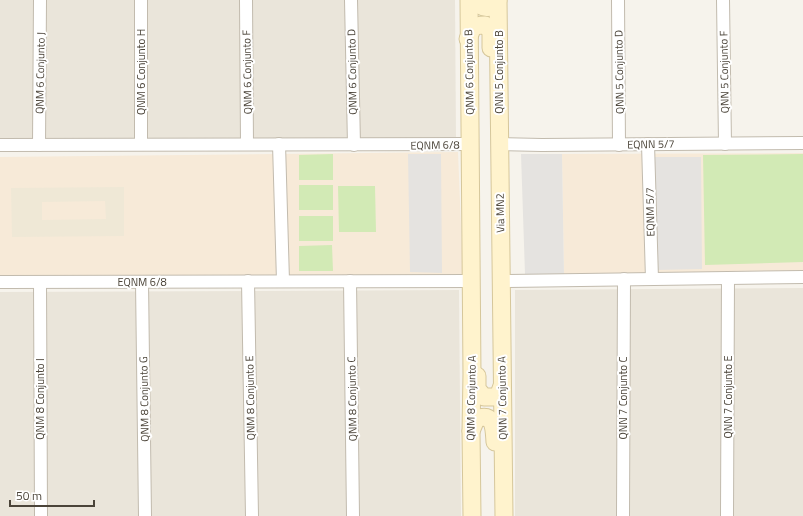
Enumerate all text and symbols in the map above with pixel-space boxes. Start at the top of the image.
street label: QNM 6 Conjunto H [133,29,149,115]
street label: QNM 6 Conjunto F [238,29,256,114]
street label: QNM 6 Conjunto D [343,29,361,115]
street label: QNM 6 Conjunto B [460,29,478,115]
street label: QNN 5 Conjunto B [491,30,507,114]
street label: QNN 5 Conjunto D [610,30,628,114]
street label: QNN 5 Conjunto F [715,30,733,114]
street label: QNM 6 Conjunto J [31,32,49,114]
street label: EQNN 5/7 [627,136,675,152]
street label: EQNM 6/8 [410,137,460,153]
street label: EQNM 5/7 [642,187,658,237]
street label: Via MN2 [492,193,508,233]
street label: EQNM 6/8 [117,274,167,290]
street label: QNM 8 Conjunto E [241,355,259,441]
street label: QNM 8 Conjunto A [462,355,480,441]
street label: QNN 7 Conjunto E [720,355,736,439]
street label: QNM 8 Conjunto G [135,356,153,442]
street label: QNM 8 Conjunto C [343,356,361,442]
street label: QNN 7 Conjunto A [493,356,511,440]
street label: QNN 7 Conjunto C [615,357,631,439]
street label: QNM 8 Conjunto I [32,358,48,440]
scale bar [10,482,94,508]
text: 50 m [16,486,42,505]

